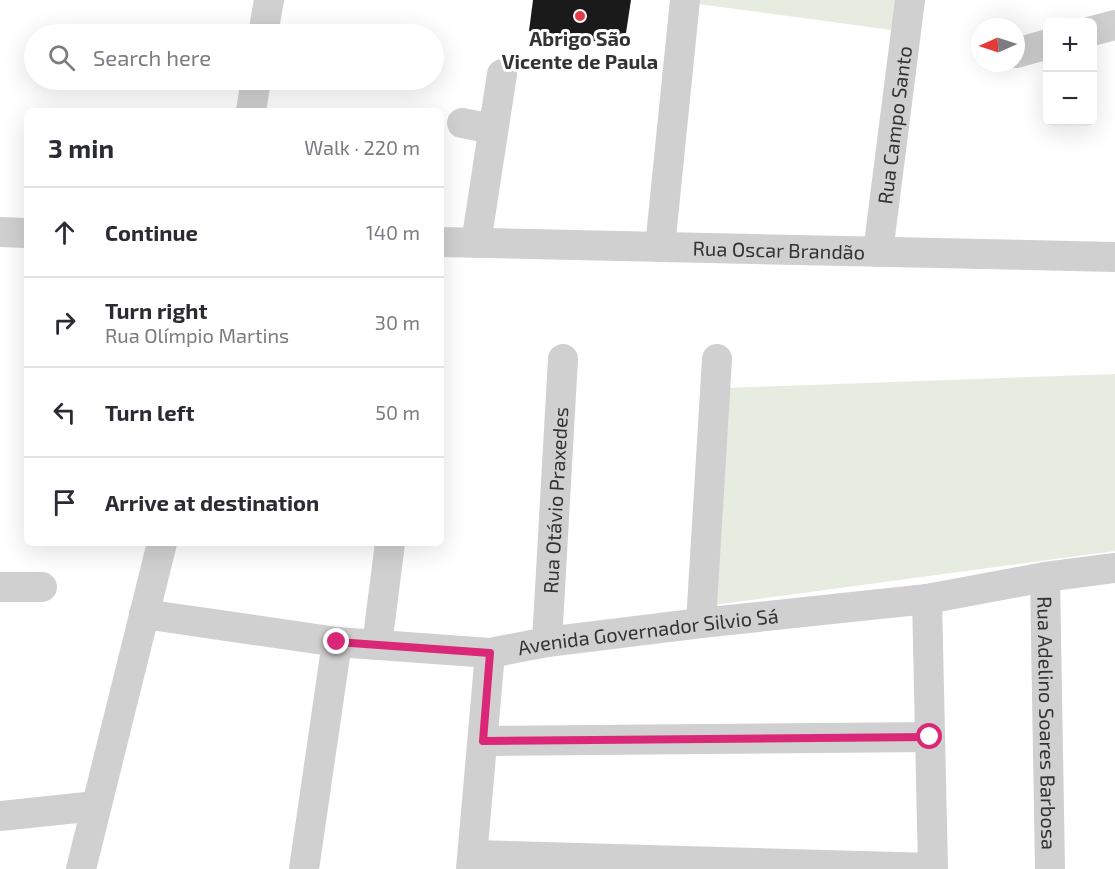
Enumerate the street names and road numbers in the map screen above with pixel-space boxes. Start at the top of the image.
street label: Rua Campo Santo [872,44,916,206]
street label: Rua Oscar Brandão [692,236,865,263]
street label: Rua Otávio Praxedes [538,406,572,594]
street label: Rua Adelino Soares Barbosa [1033,596,1062,850]
street label: Avenida Governador Silvio Sá [515,603,780,659]

